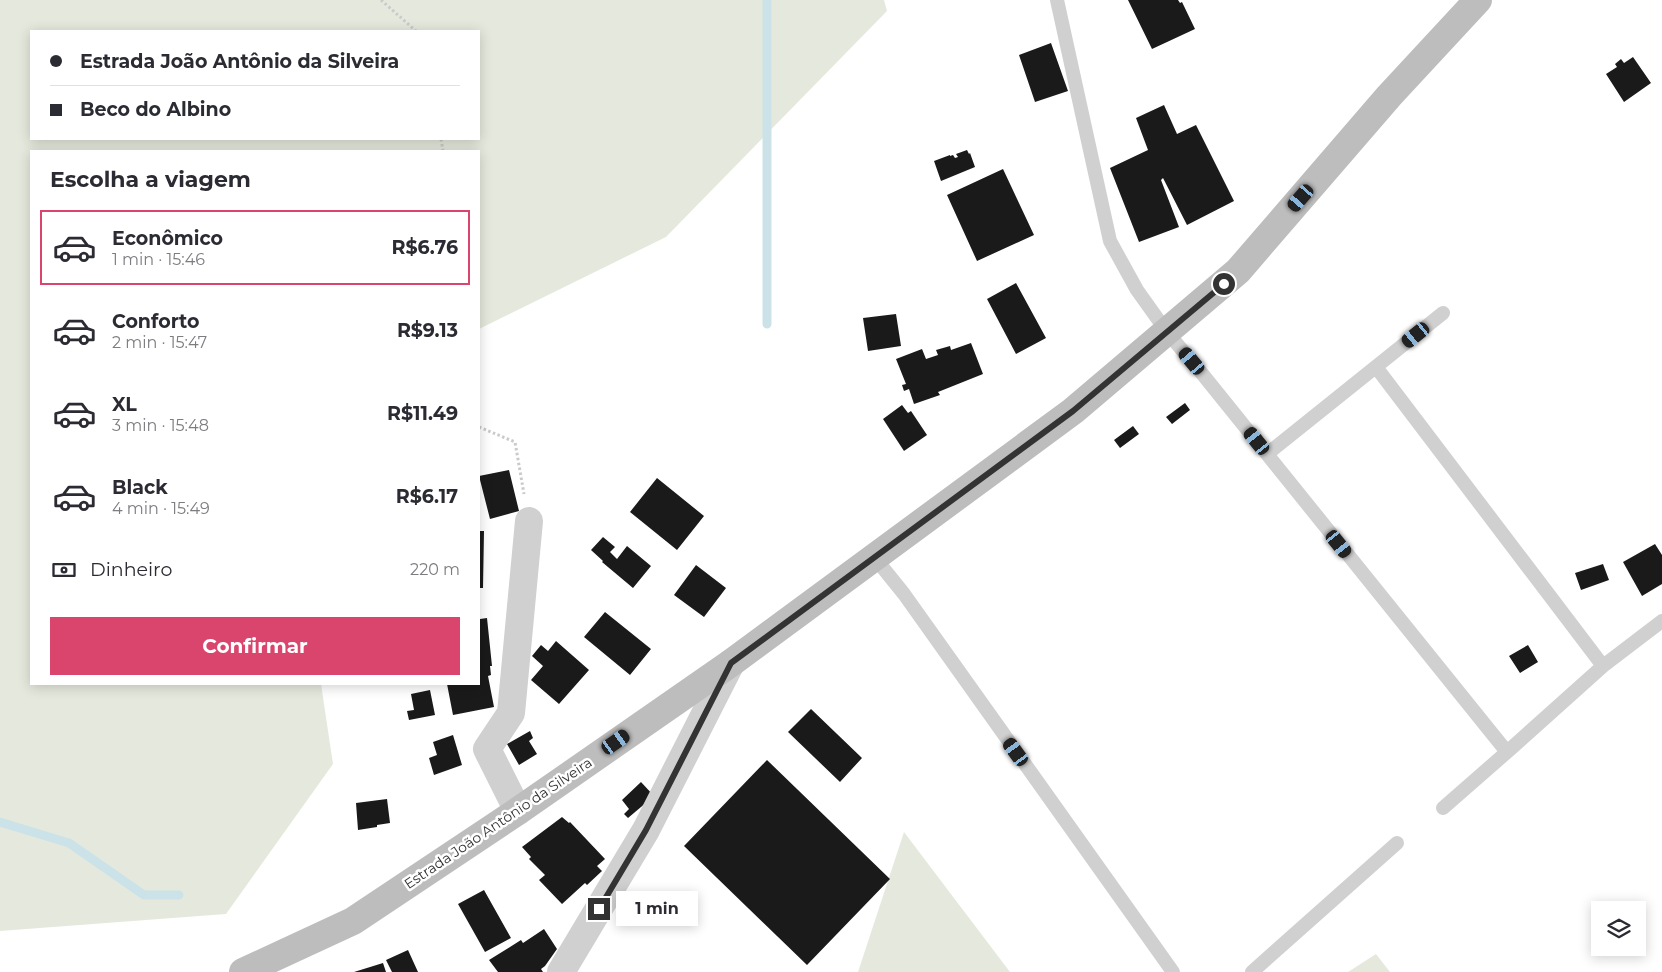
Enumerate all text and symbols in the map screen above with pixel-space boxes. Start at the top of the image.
text: Estrada João Antônio da Silveira [80,50,399,73]
text: Beco do Albino [80,98,231,121]
text: Escolha a viagem [50,166,251,193]
car [1285,182,1316,214]
icon: car [52,225,97,270]
text: Econômico [112,227,223,250]
text: R$6.76 [391,236,458,259]
text: 1 min · 15:46 [112,250,205,269]
route start [1213,273,1235,295]
icon: car [52,308,97,353]
text: Conforto [112,310,200,333]
text: R$9.13 [397,319,458,342]
car [1399,320,1432,350]
text: 2 min · 15:47 [112,333,207,352]
car [1176,345,1207,377]
icon: car [52,391,97,436]
text: XL [112,393,137,416]
text: R$11.49 [387,402,458,425]
text: 3 min · 15:48 [112,416,209,435]
car [1241,425,1272,457]
icon: car [52,474,97,519]
text: Black [112,476,168,499]
text: R$6.17 [396,485,458,508]
text: 4 min · 15:49 [112,499,210,518]
car [1323,528,1354,560]
icon: cash [50,556,78,584]
text: Dinheiro [90,558,172,581]
text: 220 m [410,560,460,579]
button: Confirmar [50,617,460,675]
car [599,727,632,757]
car [1001,735,1030,769]
street label: Estrada João Antônio da Silveira [401,753,595,893]
callout: 1 min [616,892,699,926]
route end [588,898,610,920]
text: 1 min [635,899,679,918]
map controls [1591,901,1646,956]
button: layers [1591,901,1646,956]

